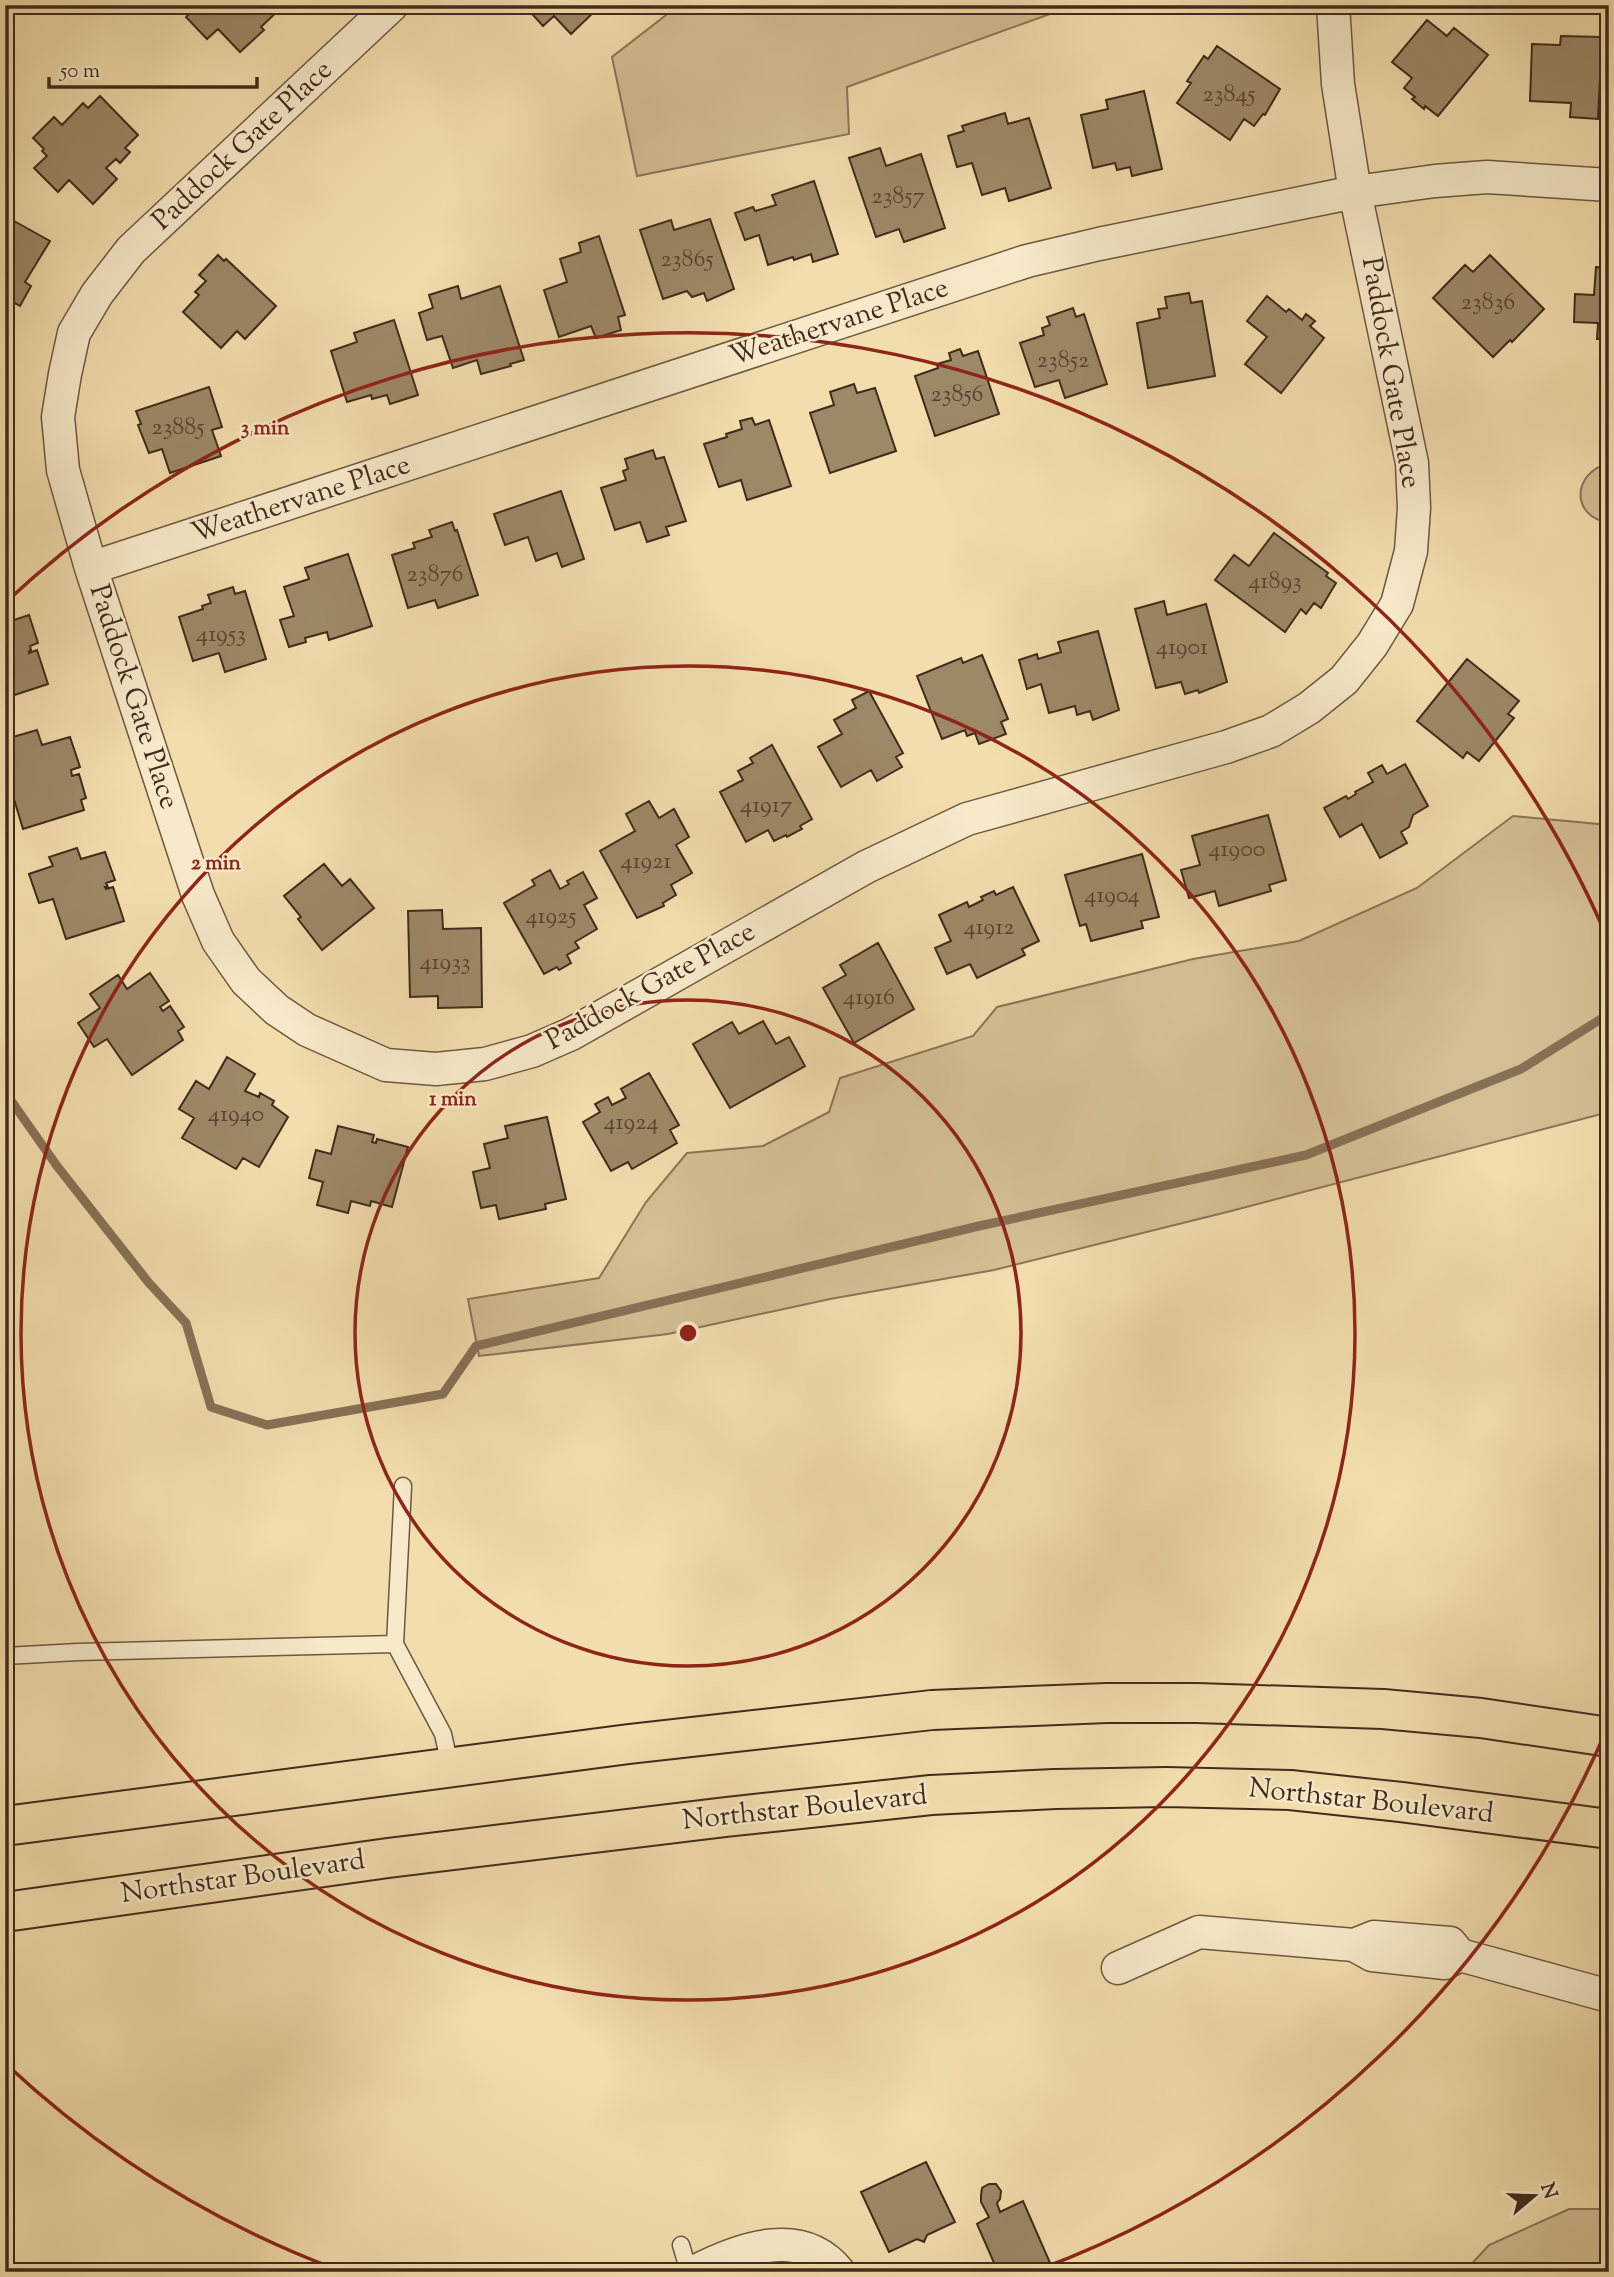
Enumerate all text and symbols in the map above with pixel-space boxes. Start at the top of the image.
scale bar [49,46,257,90]
street label: Paddock Gate Place [144,52,342,240]
text: 50 m [59,57,100,87]
house number: 23845 [1203,78,1256,112]
house number: 23857 [871,180,925,214]
house number: 23865 [660,243,714,277]
street label: Paddock Gate Place [1350,254,1430,492]
street label: Weathervane Place [724,269,954,377]
house number: 23836 [1461,286,1515,320]
house number: 23852 [1037,344,1089,378]
house number: 23856 [930,378,984,412]
house number: 23885 [151,411,205,445]
text: 3 min [241,414,290,444]
street label: Weathervane Place [186,446,416,554]
house number: 23876 [407,558,463,592]
house number: 41893 [1248,565,1302,599]
street label: Paddock Gate Place [78,580,188,814]
house number: 41953 [196,618,246,652]
house number: 41901 [1156,631,1208,665]
house number: 41917 [740,789,792,823]
house number: 41900 [1208,833,1266,867]
house number: 41921 [620,845,672,879]
text: 2 min [191,849,242,879]
house number: 41904 [1084,879,1140,913]
house number: 41925 [525,900,577,934]
house number: 41912 [963,911,1015,945]
street label: Paddock Gate Place [539,913,763,1061]
house number: 41933 [419,946,471,980]
house number: 41916 [843,981,895,1015]
text: 1 min [429,1085,477,1115]
house number: 41940 [208,1098,264,1132]
house number: 41924 [603,1106,659,1140]
centre of rings [676,1321,700,1345]
street label: Northstar Boulevard [1247,1769,1496,1835]
street label: Northstar Boulevard [681,1776,930,1842]
street label: Northstar Boulevard [118,1841,368,1915]
north arrow [1498,2162,1568,2232]
text: N [1532,2180,1563,2203]

